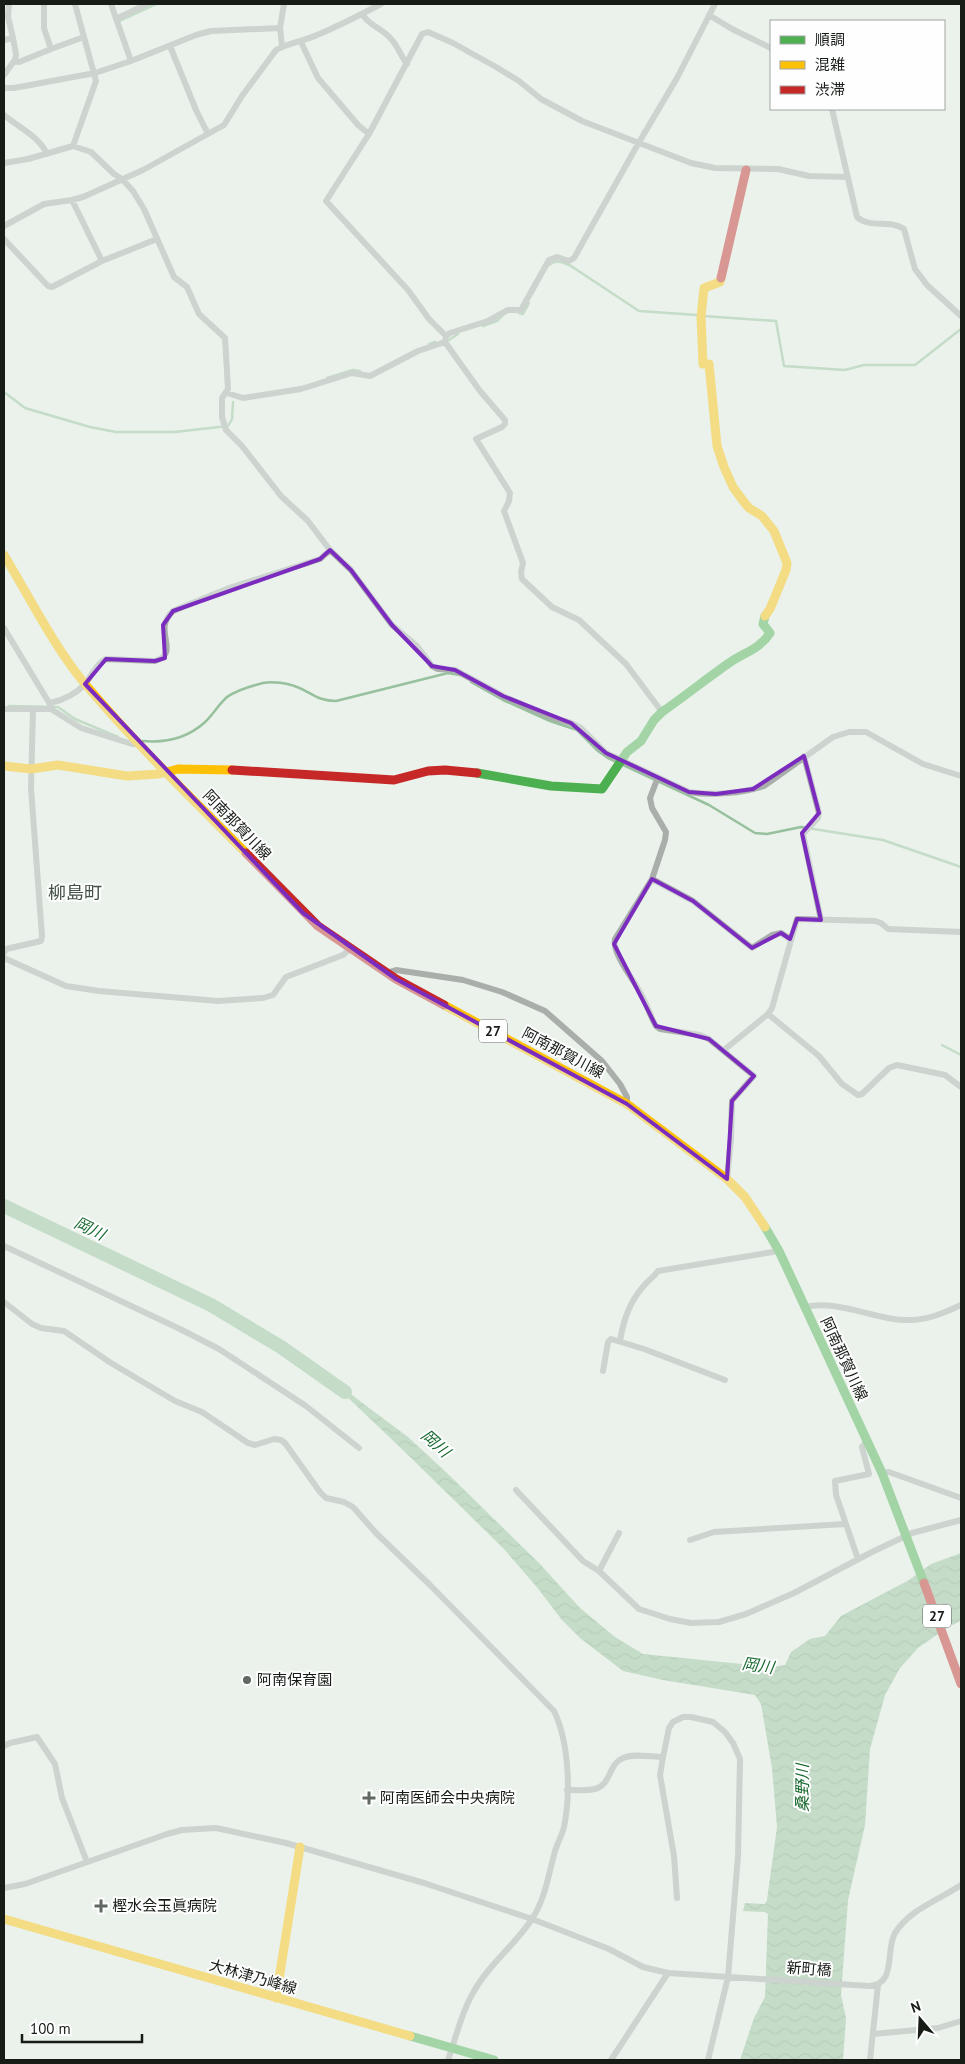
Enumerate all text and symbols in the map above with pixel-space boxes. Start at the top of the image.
legend [770,20,945,110]
text: 順調 [815,30,845,49]
text: 混雑 [815,55,845,74]
text: 渋滞 [815,80,845,99]
street label: 阿南那賀川線 [199,786,275,864]
district label: 柳島町 [48,881,102,904]
road number: 27 [479,1019,507,1042]
street label: 阿南那賀川線 [519,1023,607,1082]
water label: 岡川 [71,1212,111,1245]
street label: 阿南那賀川線 [817,1314,872,1404]
water label: 岡川 [417,1425,456,1462]
road number: 27 [923,1604,951,1628]
water label: 岡川 [741,1653,777,1677]
place label: 阿南保育園 [257,1670,332,1689]
marker: 阿南保育園 [241,1674,253,1686]
water label: 桑野川 [792,1762,812,1812]
place label: 阿南医師会中央病院 [380,1788,515,1807]
marker: 阿南医師会中央病院 [362,1791,376,1805]
place label: 樫水会玉眞病院 [112,1896,217,1915]
marker: 樫水会玉眞病院 [94,1899,108,1913]
street label: 大林津乃峰線 [207,1955,299,1998]
street label: 新町橋 [786,1957,832,1980]
north arrow [895,1994,945,2044]
text: N [908,1997,923,2017]
scale bar [22,2012,142,2044]
text: 100 m [30,2019,71,2038]

